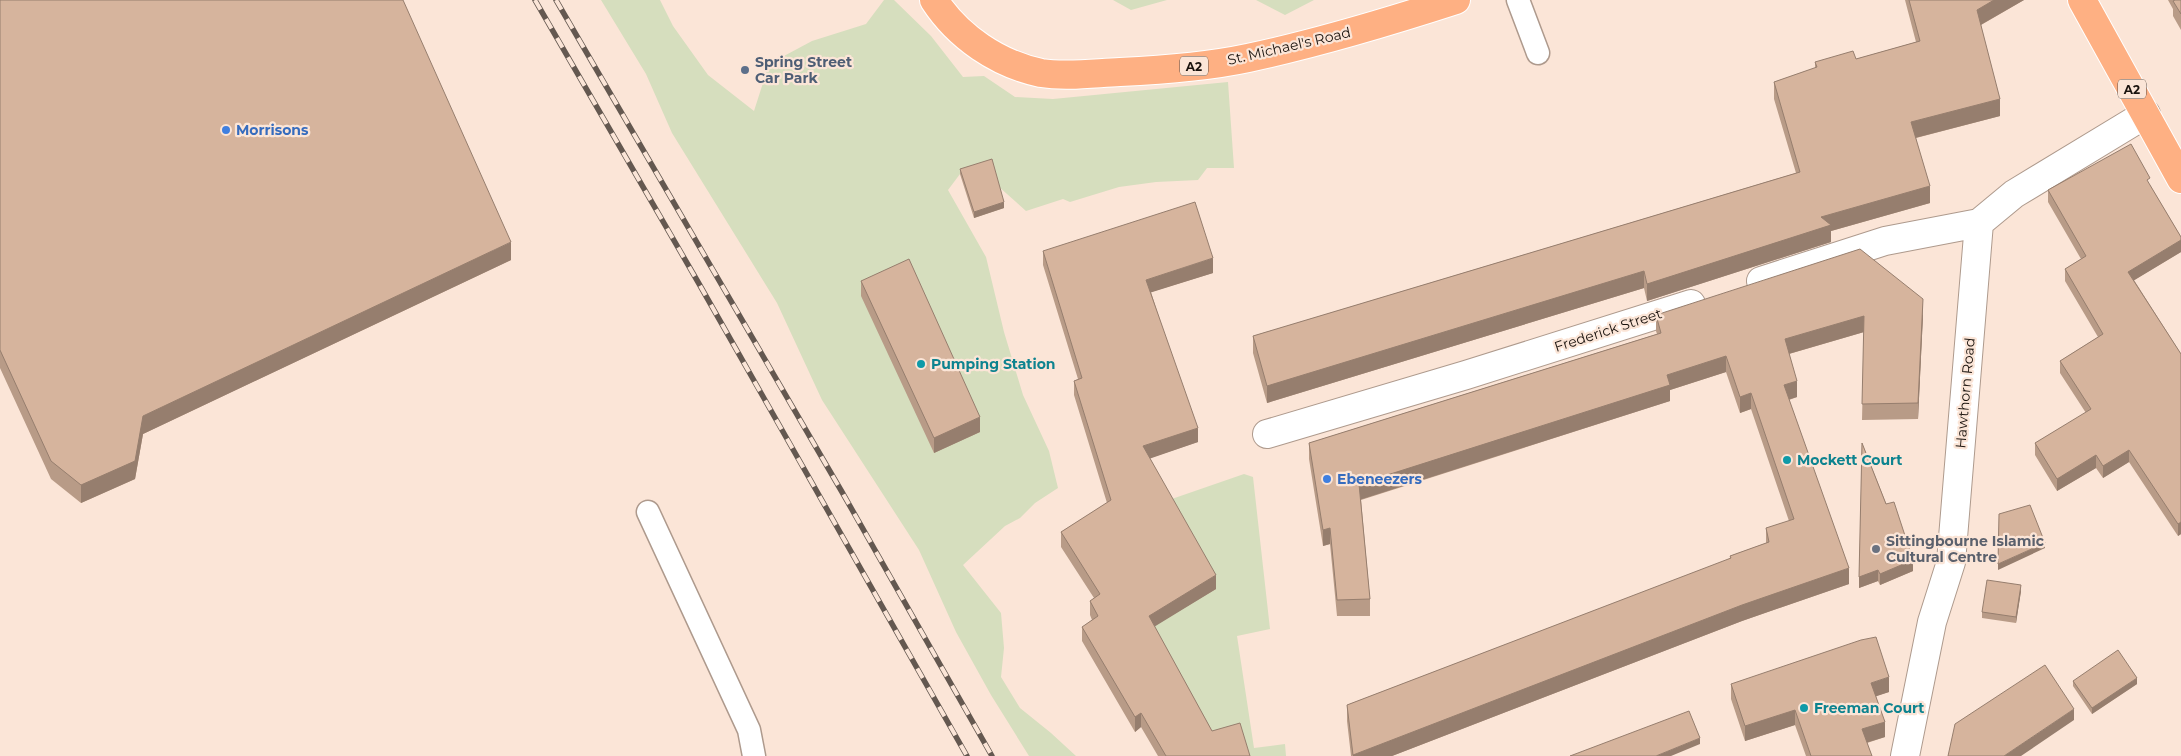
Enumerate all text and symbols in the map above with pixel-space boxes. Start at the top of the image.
street label: St. Michael's Road [1226,23,1352,69]
place label: Spring Street Car Park [755,53,852,87]
road number: A2 [1180,56,1208,76]
marker: Spring Street Car Park [739,64,751,76]
road number: A2 [2118,80,2146,98]
place label: Morrisons [236,121,309,139]
marker: Morrisons [220,124,232,136]
street label: Frederick Street [1552,304,1664,356]
street label: Hawthorn Road [1951,337,1979,449]
place label: Pumping Station [931,355,1055,373]
marker: Pumping Station [915,358,927,370]
place label: Mockett Court [1797,451,1902,469]
marker: Mockett Court [1781,454,1793,466]
place label: Ebeneezers [1337,470,1423,488]
marker: Ebeneezers [1321,473,1333,485]
place label: Sittingbourne Islamic Cultural Centre [1886,532,2045,566]
marker: Sittingbourne Islamic Cultural Centre [1870,543,1882,555]
place label: Freeman Court [1814,699,1924,717]
marker: Freeman Court [1798,702,1810,714]

